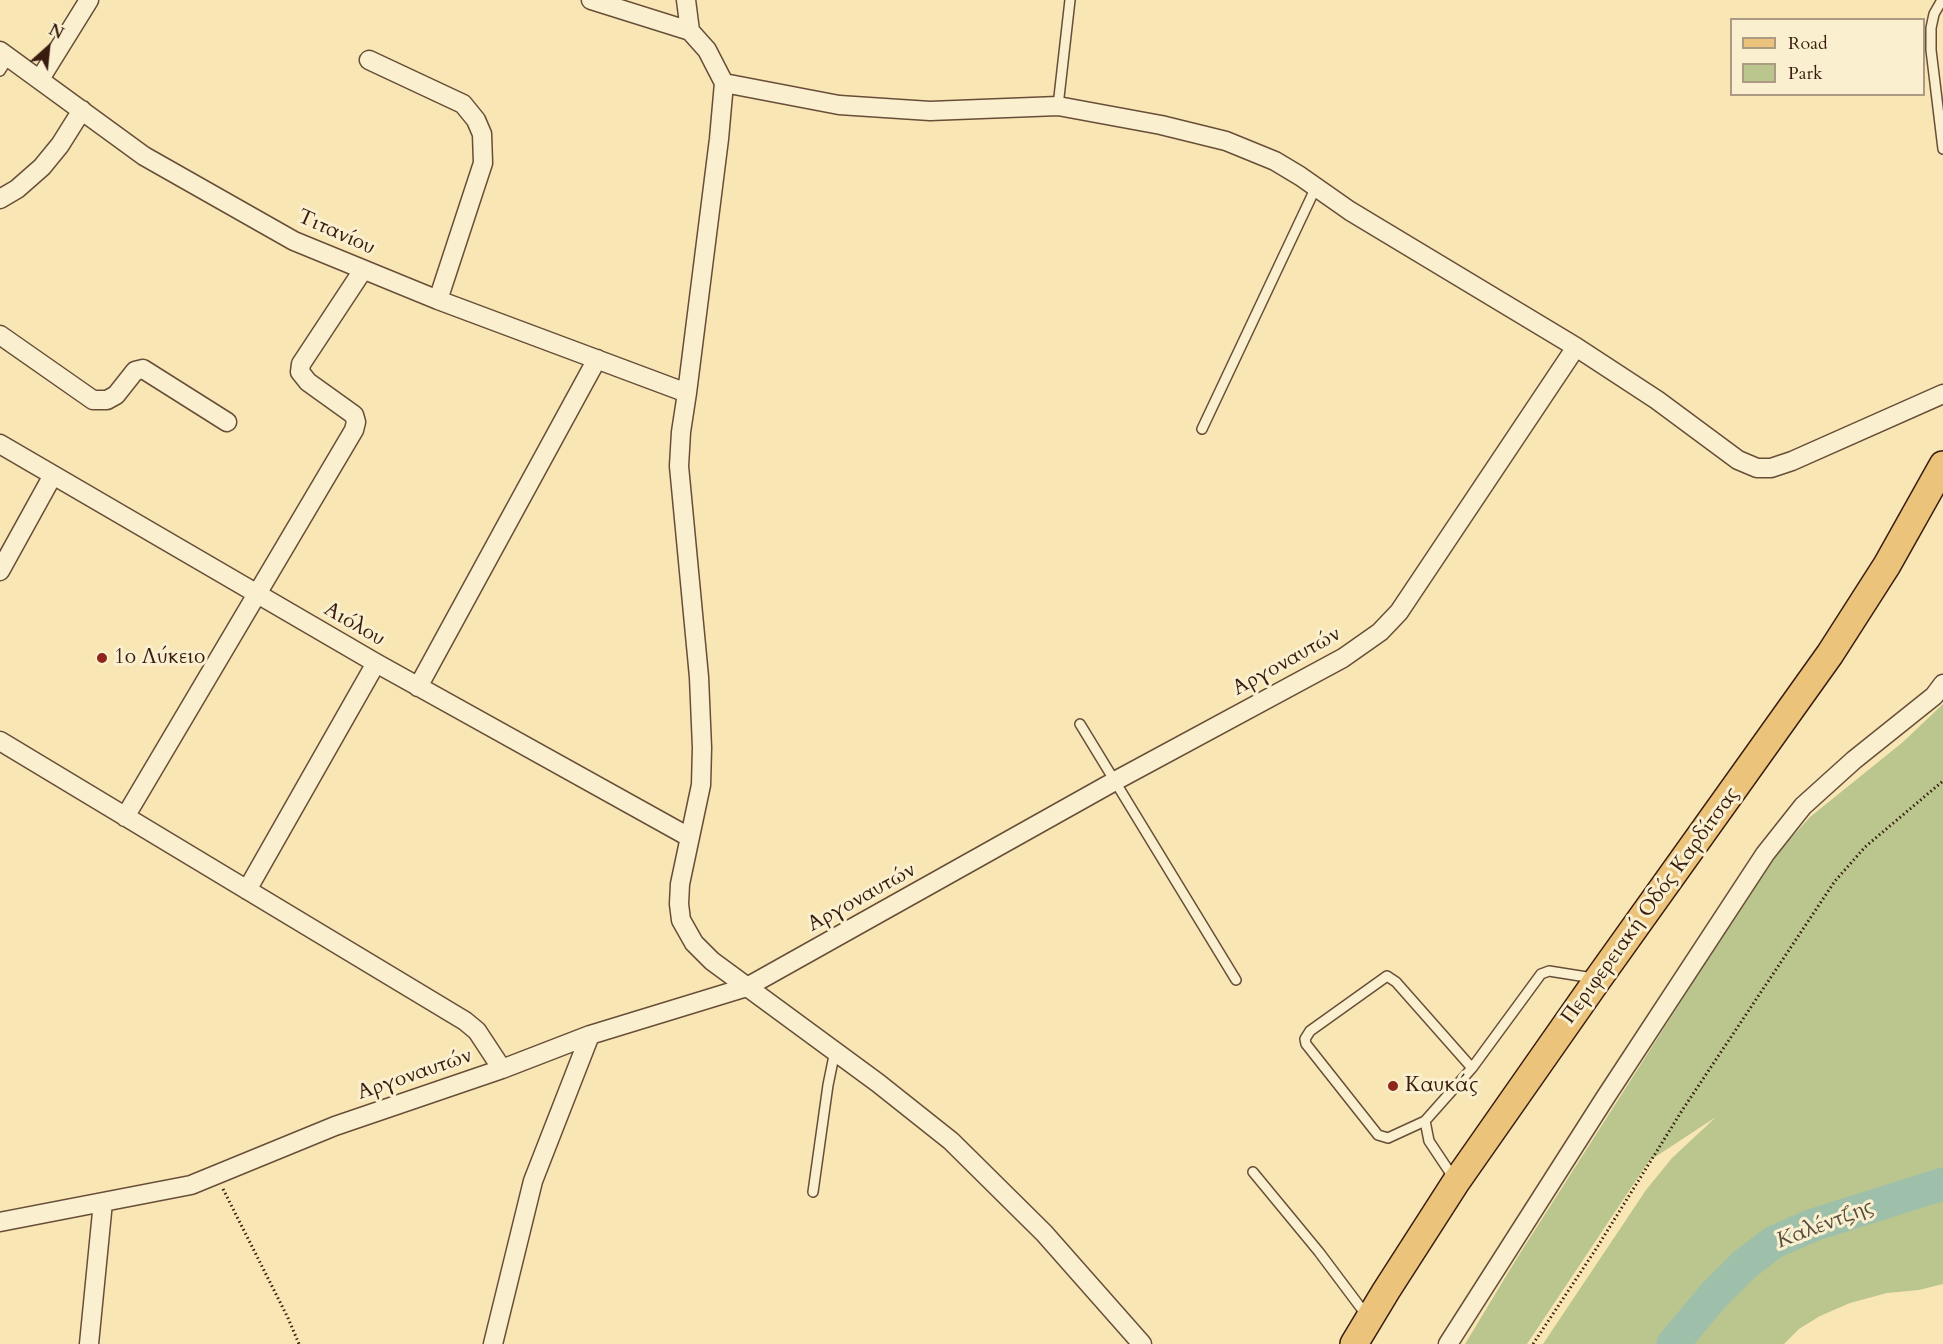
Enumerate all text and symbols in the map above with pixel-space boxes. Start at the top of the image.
north arrow [18,18,78,78]
legend [1730,18,1925,96]
text: N [45,19,67,45]
text: Road [1788,31,1828,56]
text: Park [1788,61,1823,86]
street label: Τιτανίου [293,205,379,261]
street label: Αιόλου [319,597,389,653]
street label: Αργοναυτών [1229,622,1345,702]
place label: 1ο Λύκειο [114,645,205,671]
marker: 1ο Λύκειο [95,651,109,665]
street label: Περιφερειακή Οδός Καρδίτσας [1557,783,1745,1029]
street label: Αργοναυτών [804,858,920,938]
street label: Αργοναυτών [354,1044,476,1106]
place label: Καυκάς [1405,1073,1478,1099]
marker: Καυκάς [1386,1079,1400,1093]
water label: Καλέντζης [1773,1194,1877,1256]

